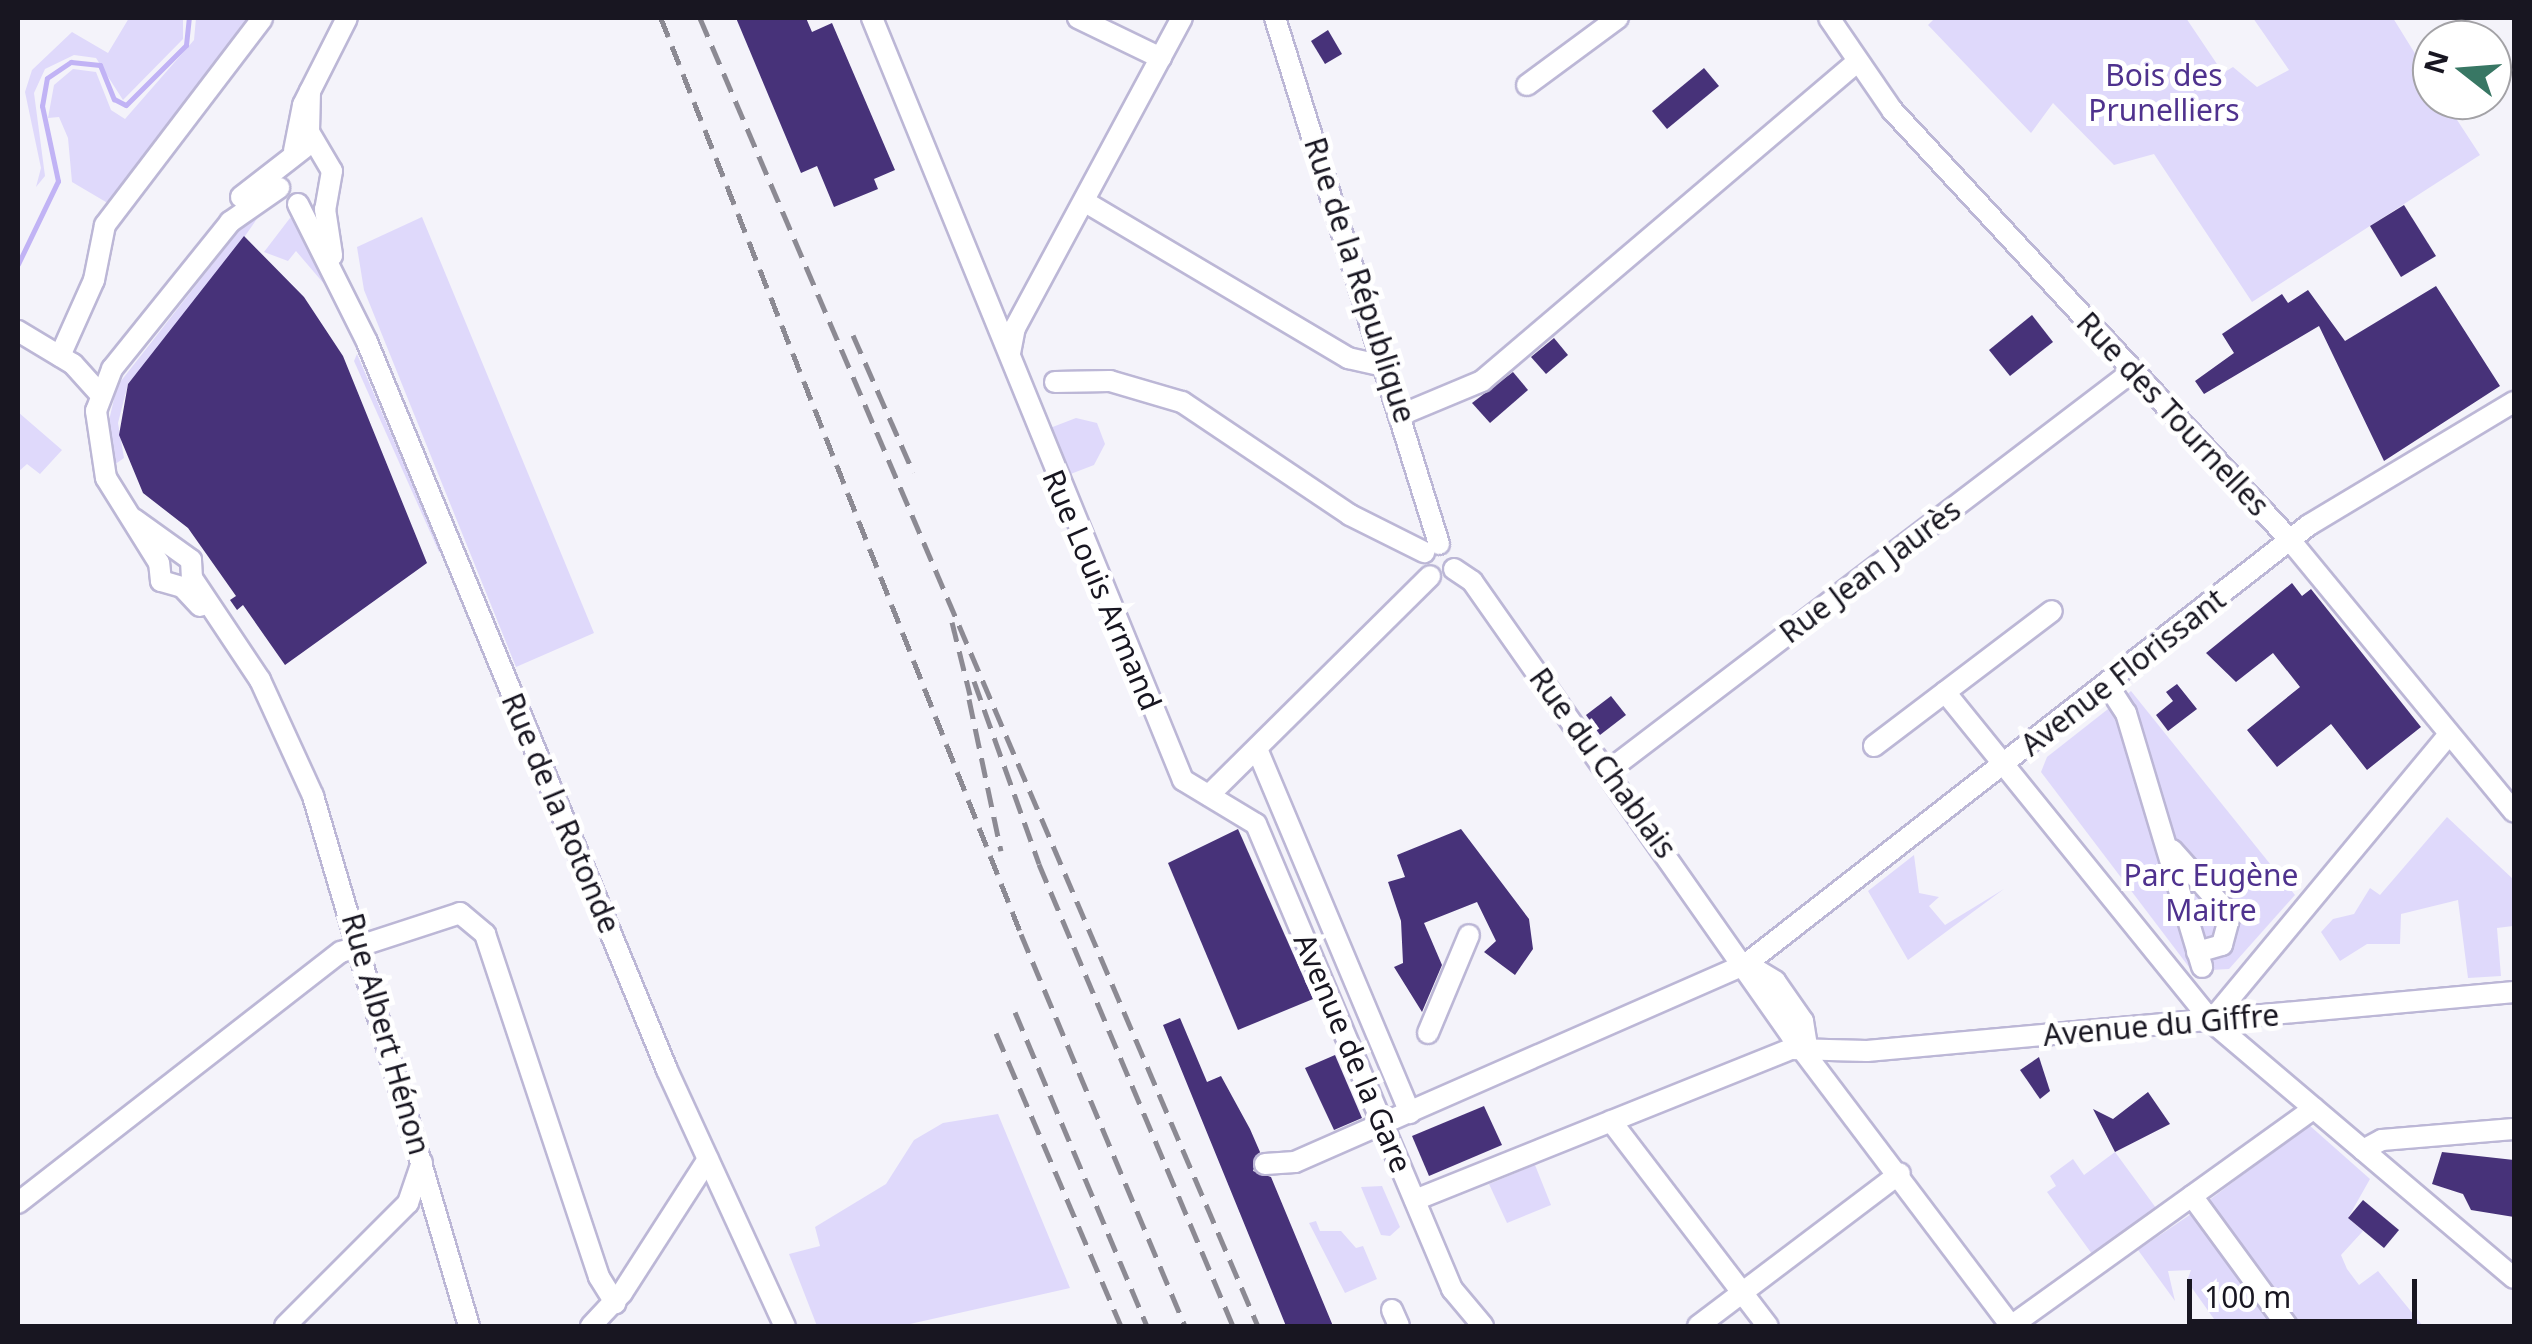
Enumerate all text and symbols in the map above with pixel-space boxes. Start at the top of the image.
north arrow [2412,20,2512,120]
text: N [2414,45,2457,78]
park label: Bois des Prunelliers [2088,57,2240,128]
street label: Rue de la République [1297,133,1423,427]
street label: Rue des Tournelles [2069,305,2277,523]
street label: Rue Louis Armand [1035,464,1169,716]
street label: Rue Jean Jaurès [1773,491,1967,651]
street label: Avenue Florissant [2014,581,2232,763]
street label: Rue du Chablais [1522,661,1684,865]
street label: Rue de la Rotonde [494,688,628,938]
park label: Parc Eugène Maitre [2123,857,2299,928]
street label: Rue Albert Hénon [334,909,438,1159]
street label: Avenue de la Gare [1286,928,1420,1178]
street label: Avenue du Giffre [2041,997,2281,1053]
scale bar [2192,1259,2422,1321]
text: 100 m [2204,1276,2291,1317]

